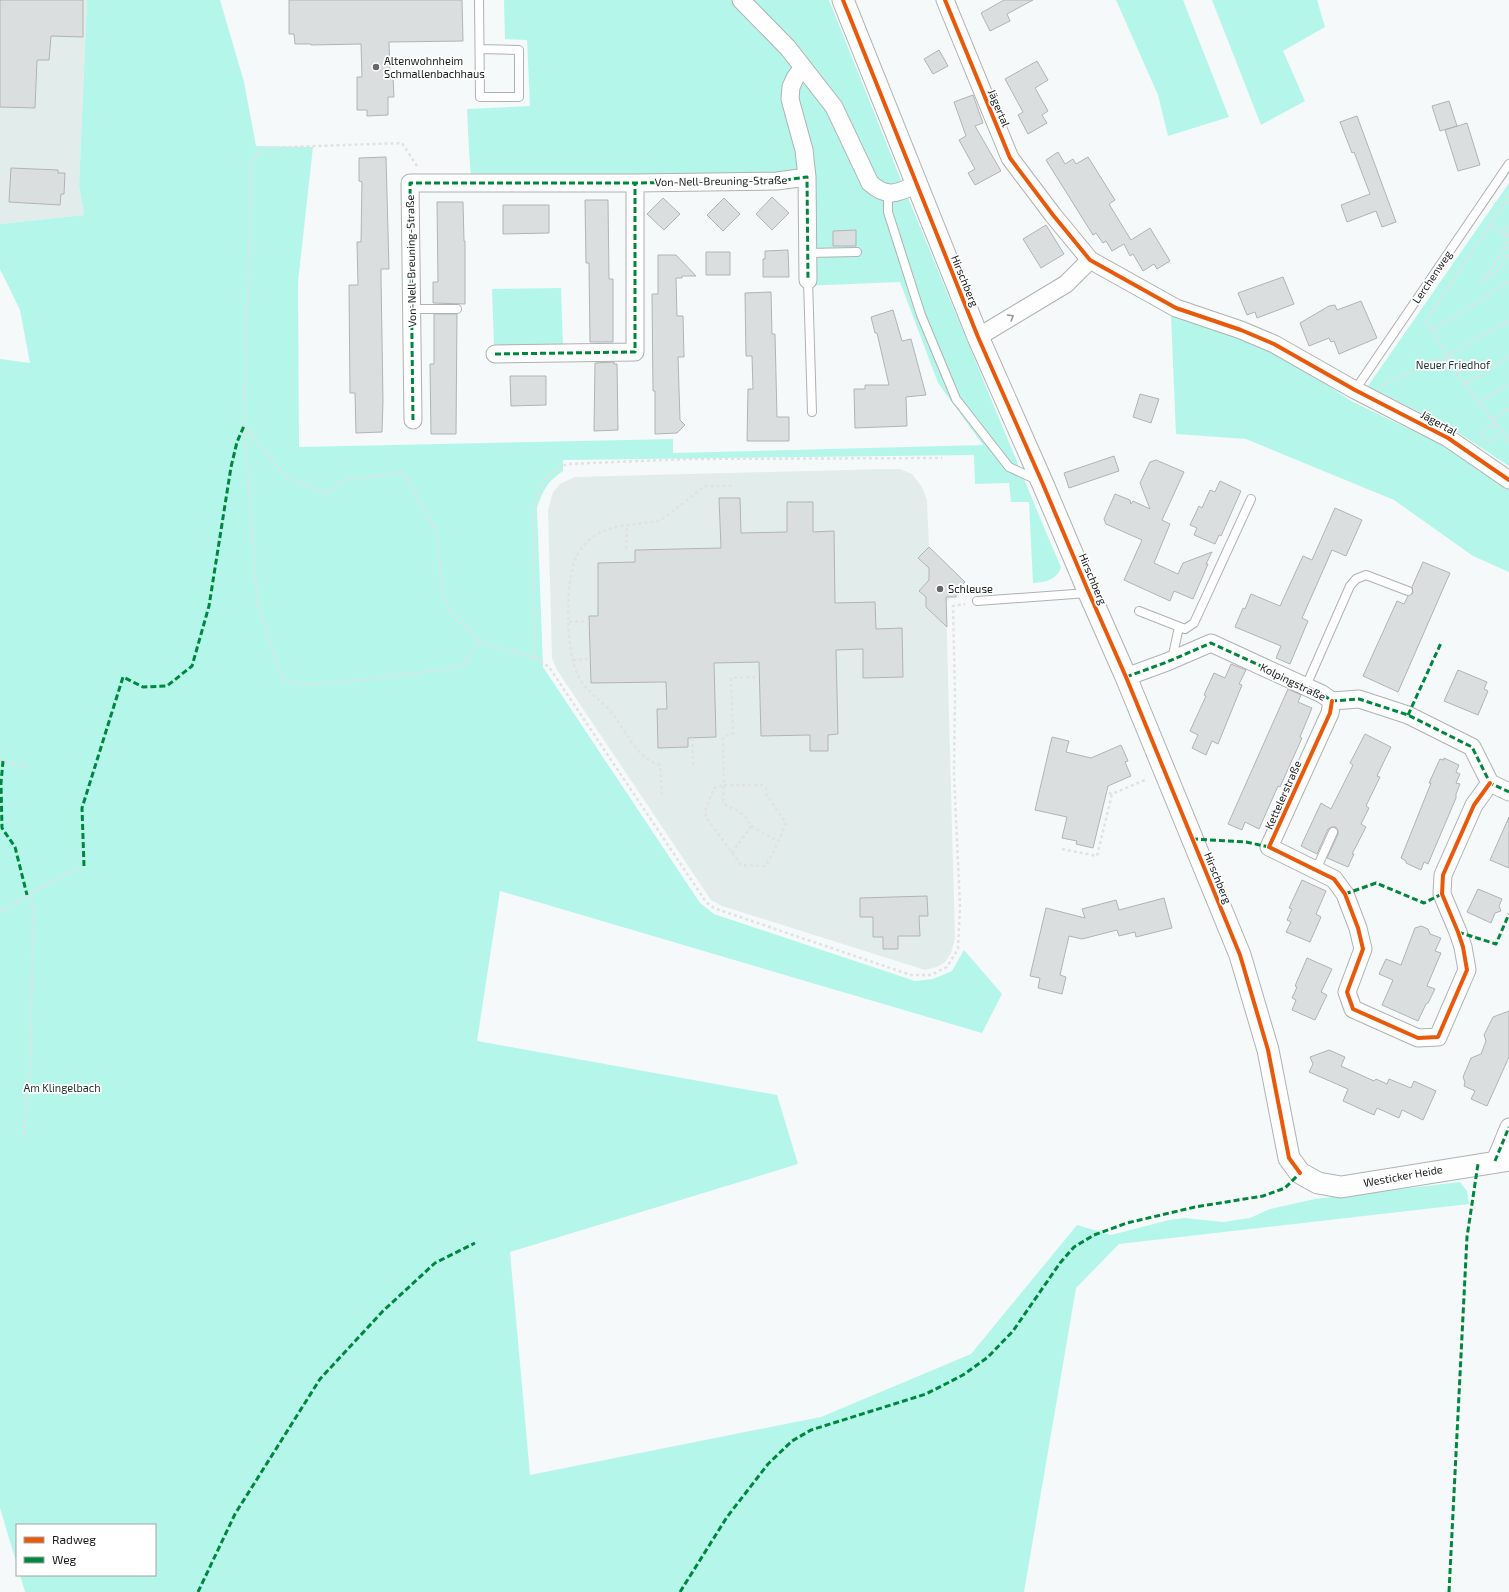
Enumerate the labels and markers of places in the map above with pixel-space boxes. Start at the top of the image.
place label: Altenwohnheim Schmallenbachhaus [384,54,485,80]
marker: Altenwohnheim Schmallenbachhaus [371,62,381,72]
place label: Schleuse [948,582,993,595]
marker: Schleuse [935,584,945,594]

